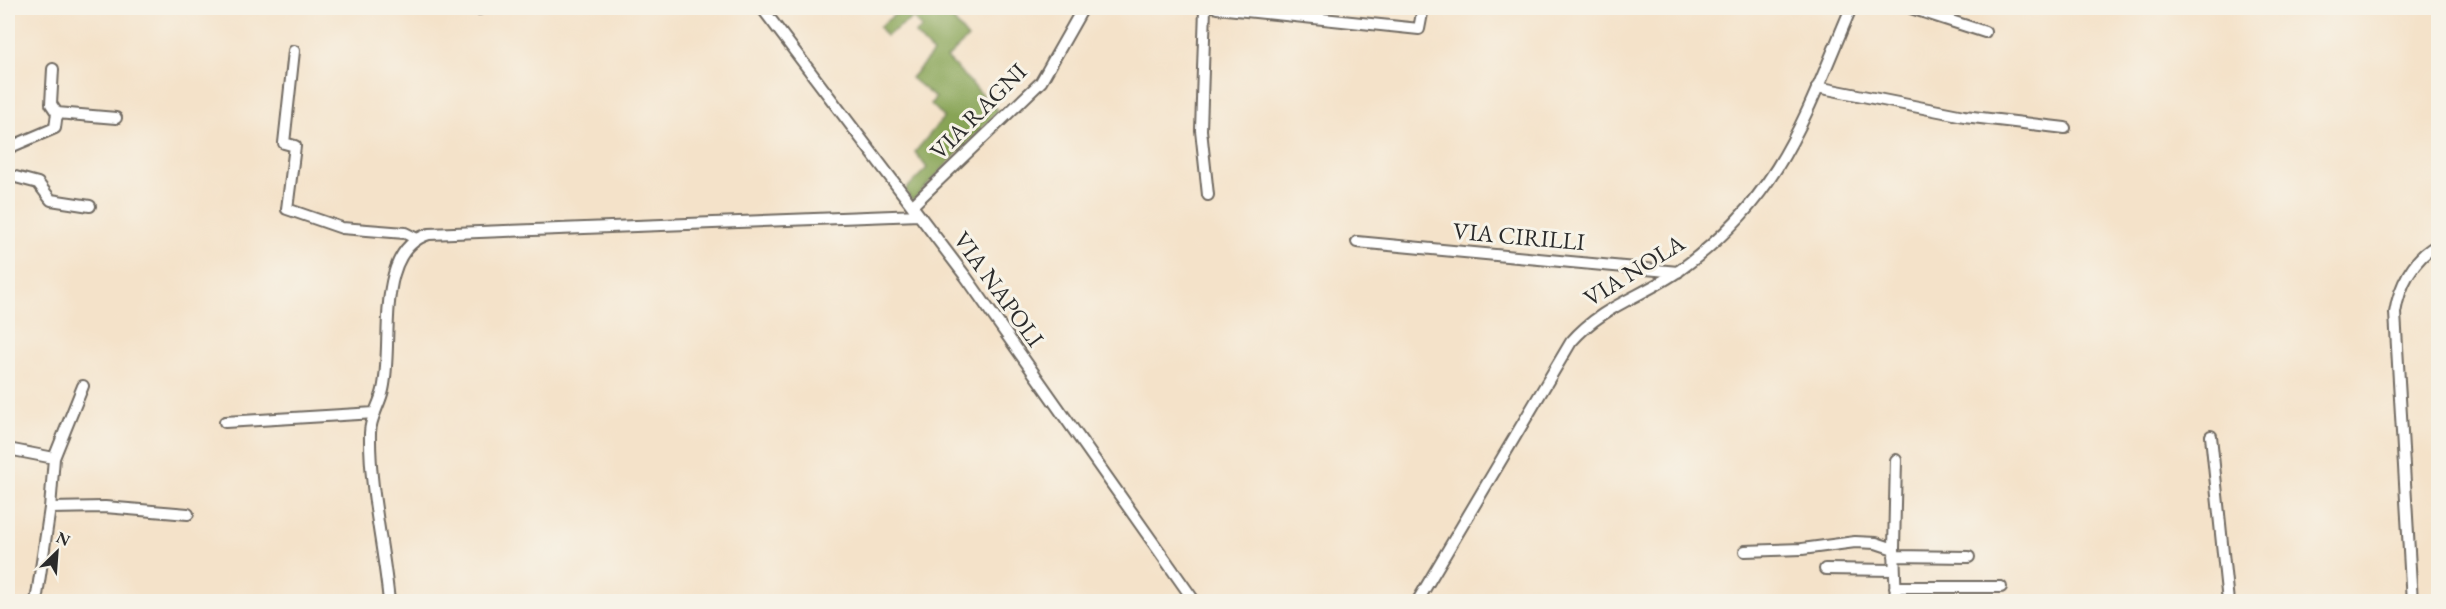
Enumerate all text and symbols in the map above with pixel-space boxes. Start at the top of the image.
street label: VIA RAGNI [923,56,1033,166]
street label: VIA CIRILLI [1452,215,1586,257]
street label: VIA NAPOLI [947,225,1051,353]
street label: VIA NOLA [1578,227,1691,313]
north arrow [27,522,87,582]
text: N [53,527,73,551]

